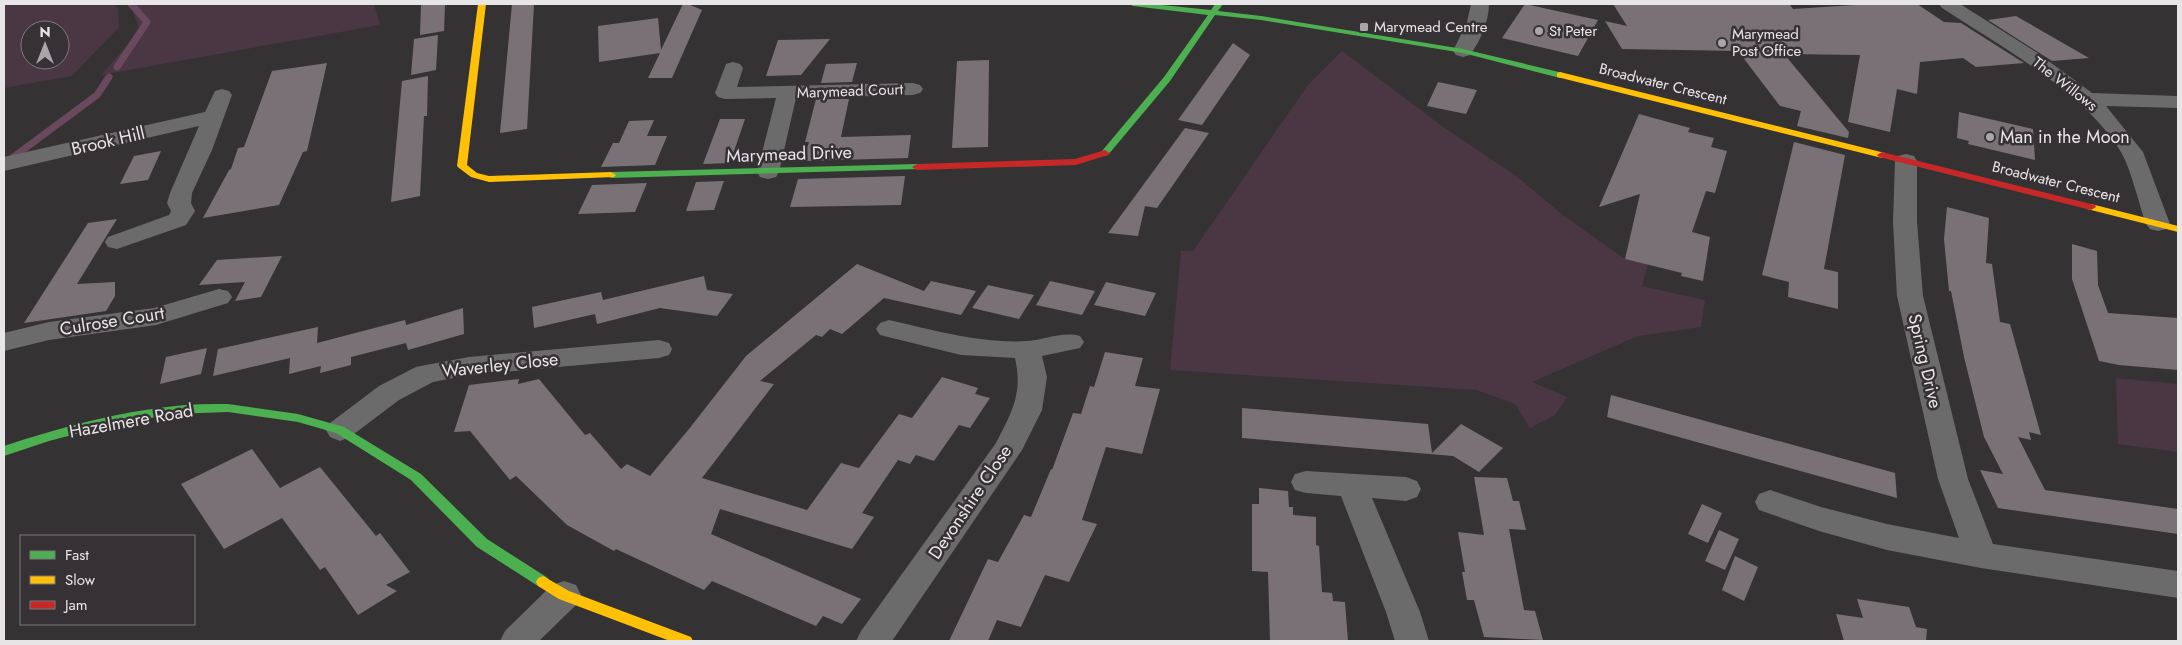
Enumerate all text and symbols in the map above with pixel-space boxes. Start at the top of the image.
place label: Marymead Centre [1374,16,1488,38]
north arrow [20,20,70,70]
place label: St Peter [1549,20,1598,42]
marker: Marymead Centre [1358,21,1370,33]
text: N [39,22,51,42]
place label: Marymead Post Office [1732,23,1802,62]
marker: St Peter [1533,25,1545,37]
marker: Marymead Post Office [1716,37,1728,49]
street label: The Willows [2028,52,2102,116]
street label: Broadwater Crescent [1597,57,1730,111]
street label: Marymead Court [796,78,904,104]
street label: Brook Hill [69,120,147,162]
place label: Man in the Moon [2000,124,2130,150]
marker: Man in the Moon [1984,131,1996,143]
street label: Marymead Drive [726,139,852,169]
street label: Broadwater Crescent [1990,155,2123,209]
street label: Culrose Court [58,300,167,342]
street label: Spring Drive [1902,311,1948,411]
street label: Waverley Close [440,346,560,384]
street label: Hazelmere Road [67,397,195,445]
street label: Devonshire Close [922,440,1018,564]
legend [20,535,195,625]
text: Fast [65,544,89,566]
text: Slow [65,569,96,591]
text: Jam [63,594,88,616]

